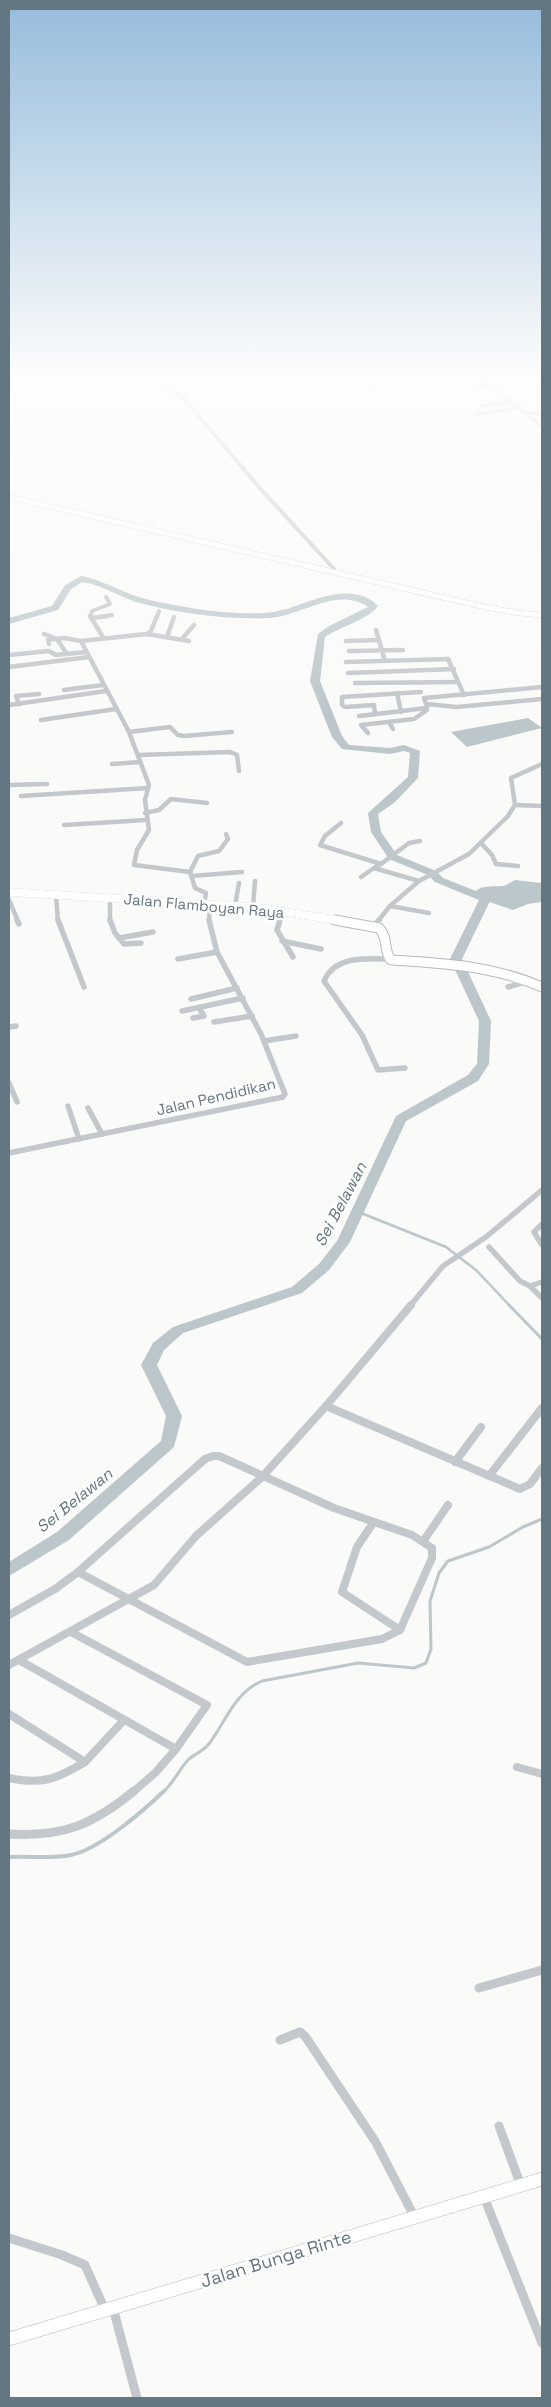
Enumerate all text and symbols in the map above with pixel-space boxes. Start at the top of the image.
street label: Jalan Flamboyan Raya [123,889,286,922]
street label: Jalan Pendidikan [154,1074,277,1119]
water label: Sei Belawan [310,1158,372,1250]
water label: Sei Belawan [32,1463,118,1538]
street label: Jalan Bunga Rinte [198,2225,354,2292]

